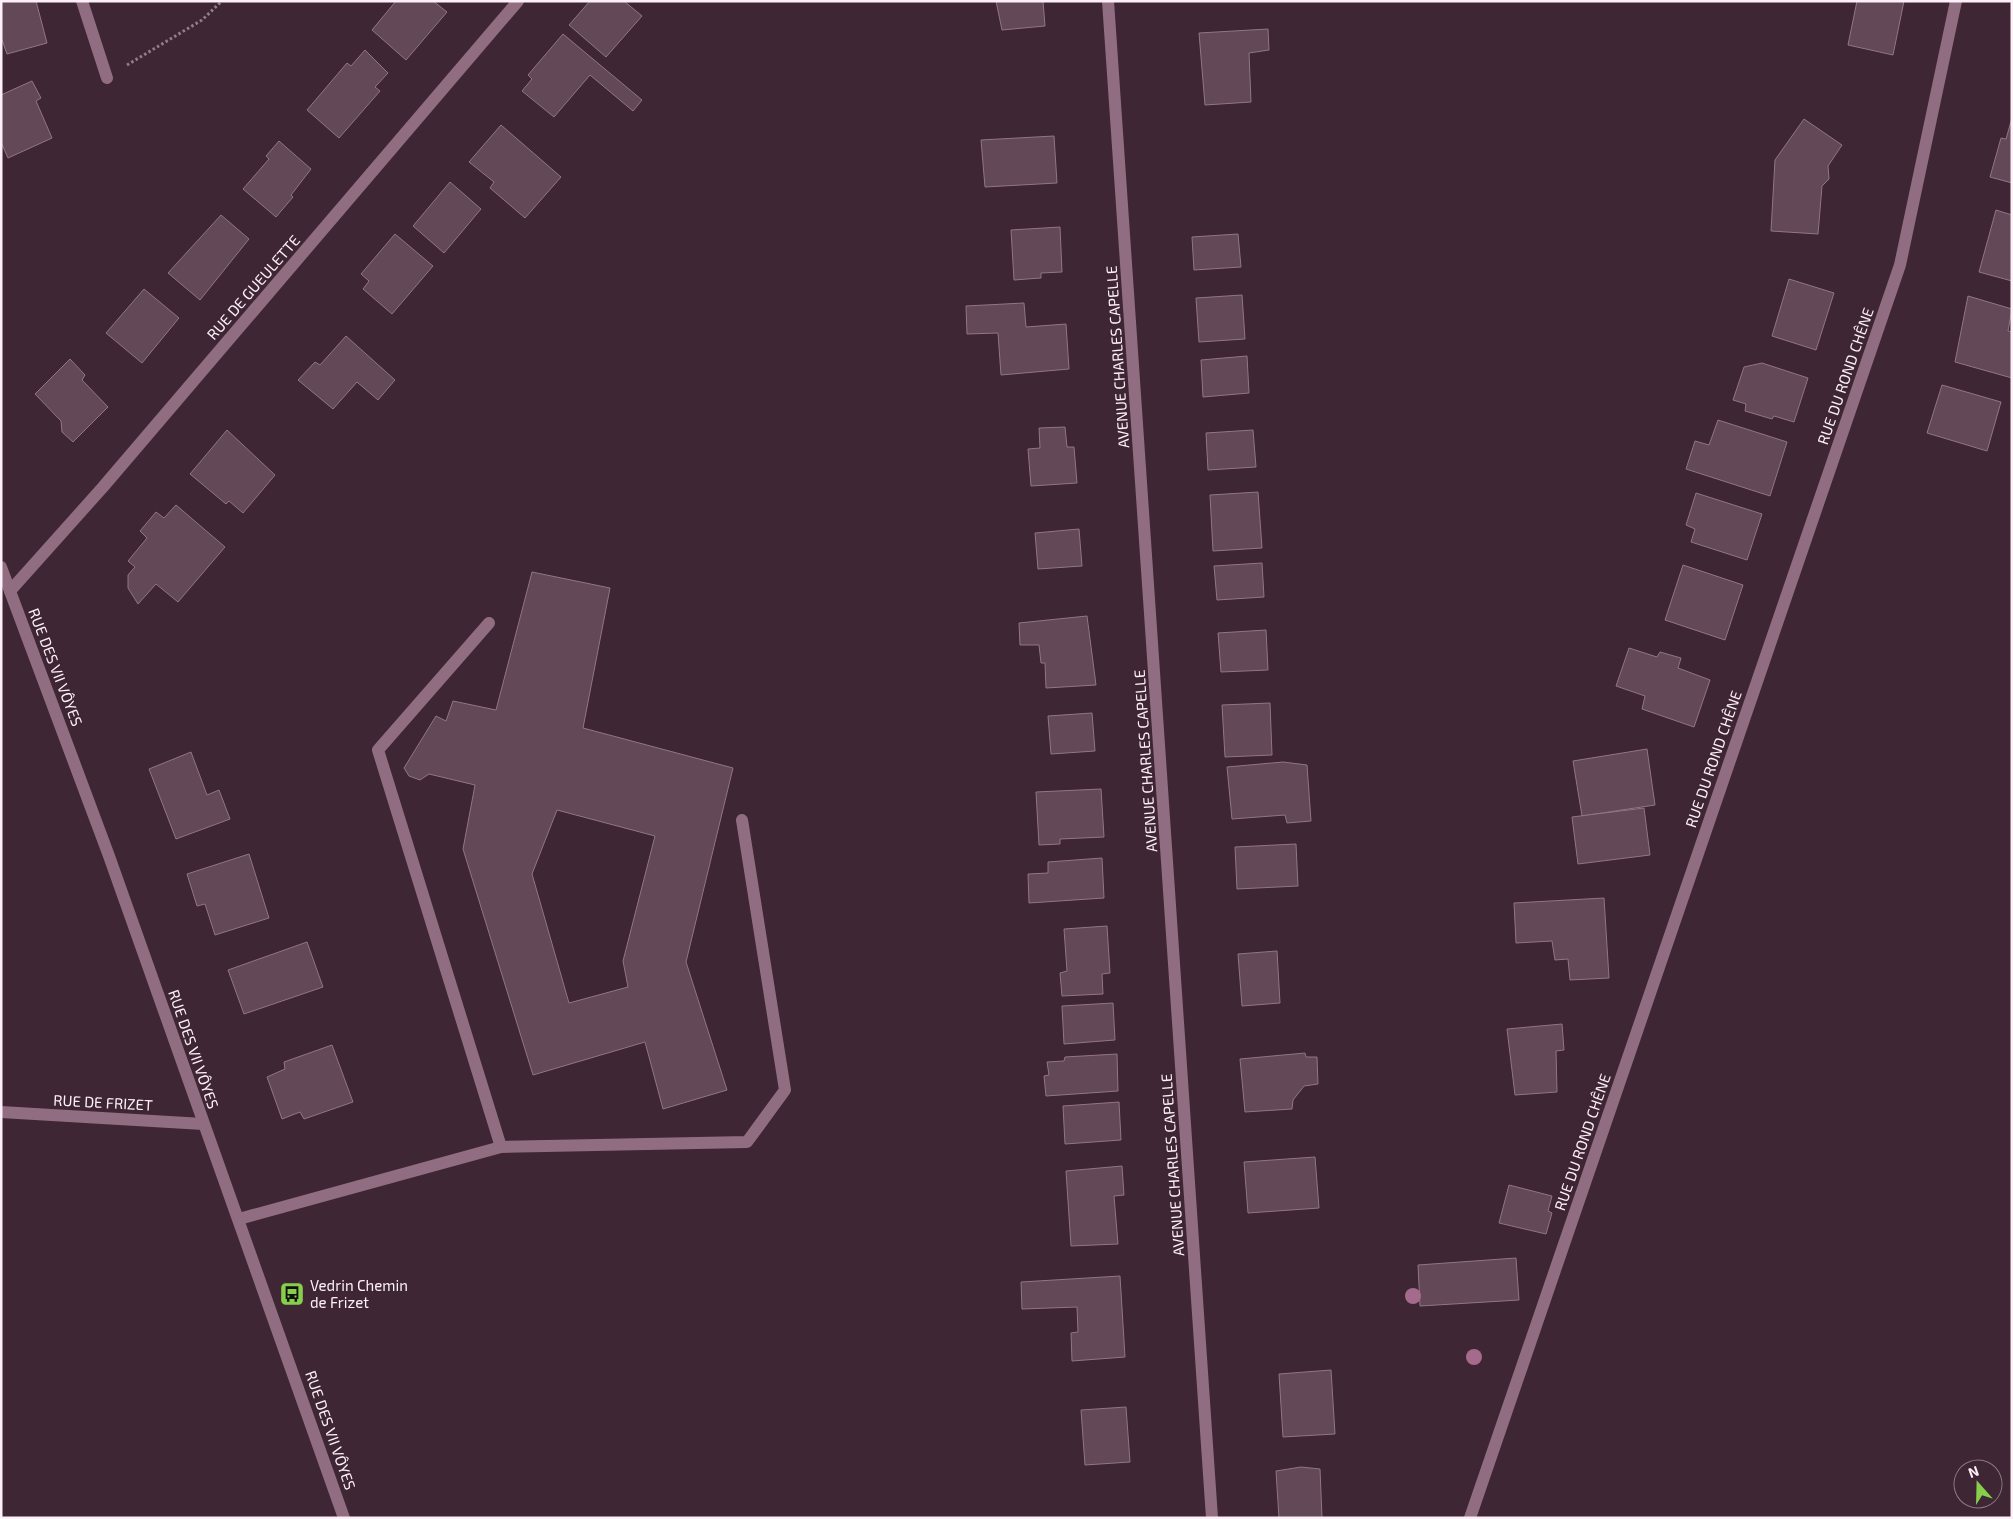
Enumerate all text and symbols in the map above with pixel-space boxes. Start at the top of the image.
street label: RUE DE GUEULETTE [203,231,303,343]
street label: AVENUE CHARLES CAPELLE [1102,265,1132,449]
street label: RUE DU ROND CHÊNE [1813,305,1877,447]
street label: RUE DES VII VÔYES [25,605,87,729]
street label: AVENUE CHARLES CAPELLE [1130,669,1160,853]
street label: RUE DU ROND CHÊNE [1681,688,1745,830]
street label: RUE DES VII VÔYES [165,987,223,1111]
street label: RUE DU ROND CHÊNE [1550,1071,1614,1213]
street label: AVENUE CHARLES CAPELLE [1157,1073,1187,1257]
street label: RUE DE FRIZET [53,1090,153,1114]
place label: Vedrin Chemin de Frizet [310,1276,408,1311]
bus stop icon: Vedrin Chemin de Frizet [279,1281,305,1307]
street label: RUE DES VII VÔYES [302,1368,360,1492]
north arrow [1953,1459,2003,1509]
text: N [1966,1462,1981,1481]

